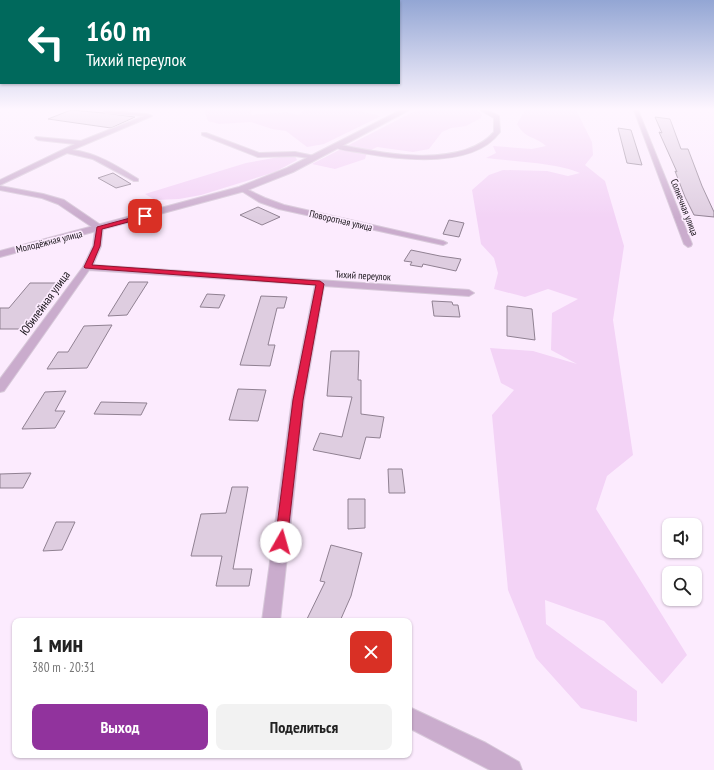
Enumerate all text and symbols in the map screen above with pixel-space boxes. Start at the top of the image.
text: 160 m [86,12,150,49]
icon: left [20,16,72,68]
text: Тихий переулок [86,48,186,71]
street label: Солнечная улица [668,177,701,237]
pin [128,199,162,233]
icon: arrive [134,205,156,227]
street label: Поворотная улица [308,207,374,234]
street label: Молодёжная улица [15,227,84,256]
street label: Юбилейная улица [16,267,73,338]
street label: Тихий переулок [335,268,391,283]
map controls [662,518,702,606]
button: sound [662,518,702,558]
position arrow [260,521,302,563]
button: search [662,566,702,606]
text: 1 мин [32,628,83,659]
button: close [350,631,392,673]
text: 380 m · 20:31 [32,659,95,676]
button: Выход [32,704,208,750]
button: Поделиться [216,704,392,750]

